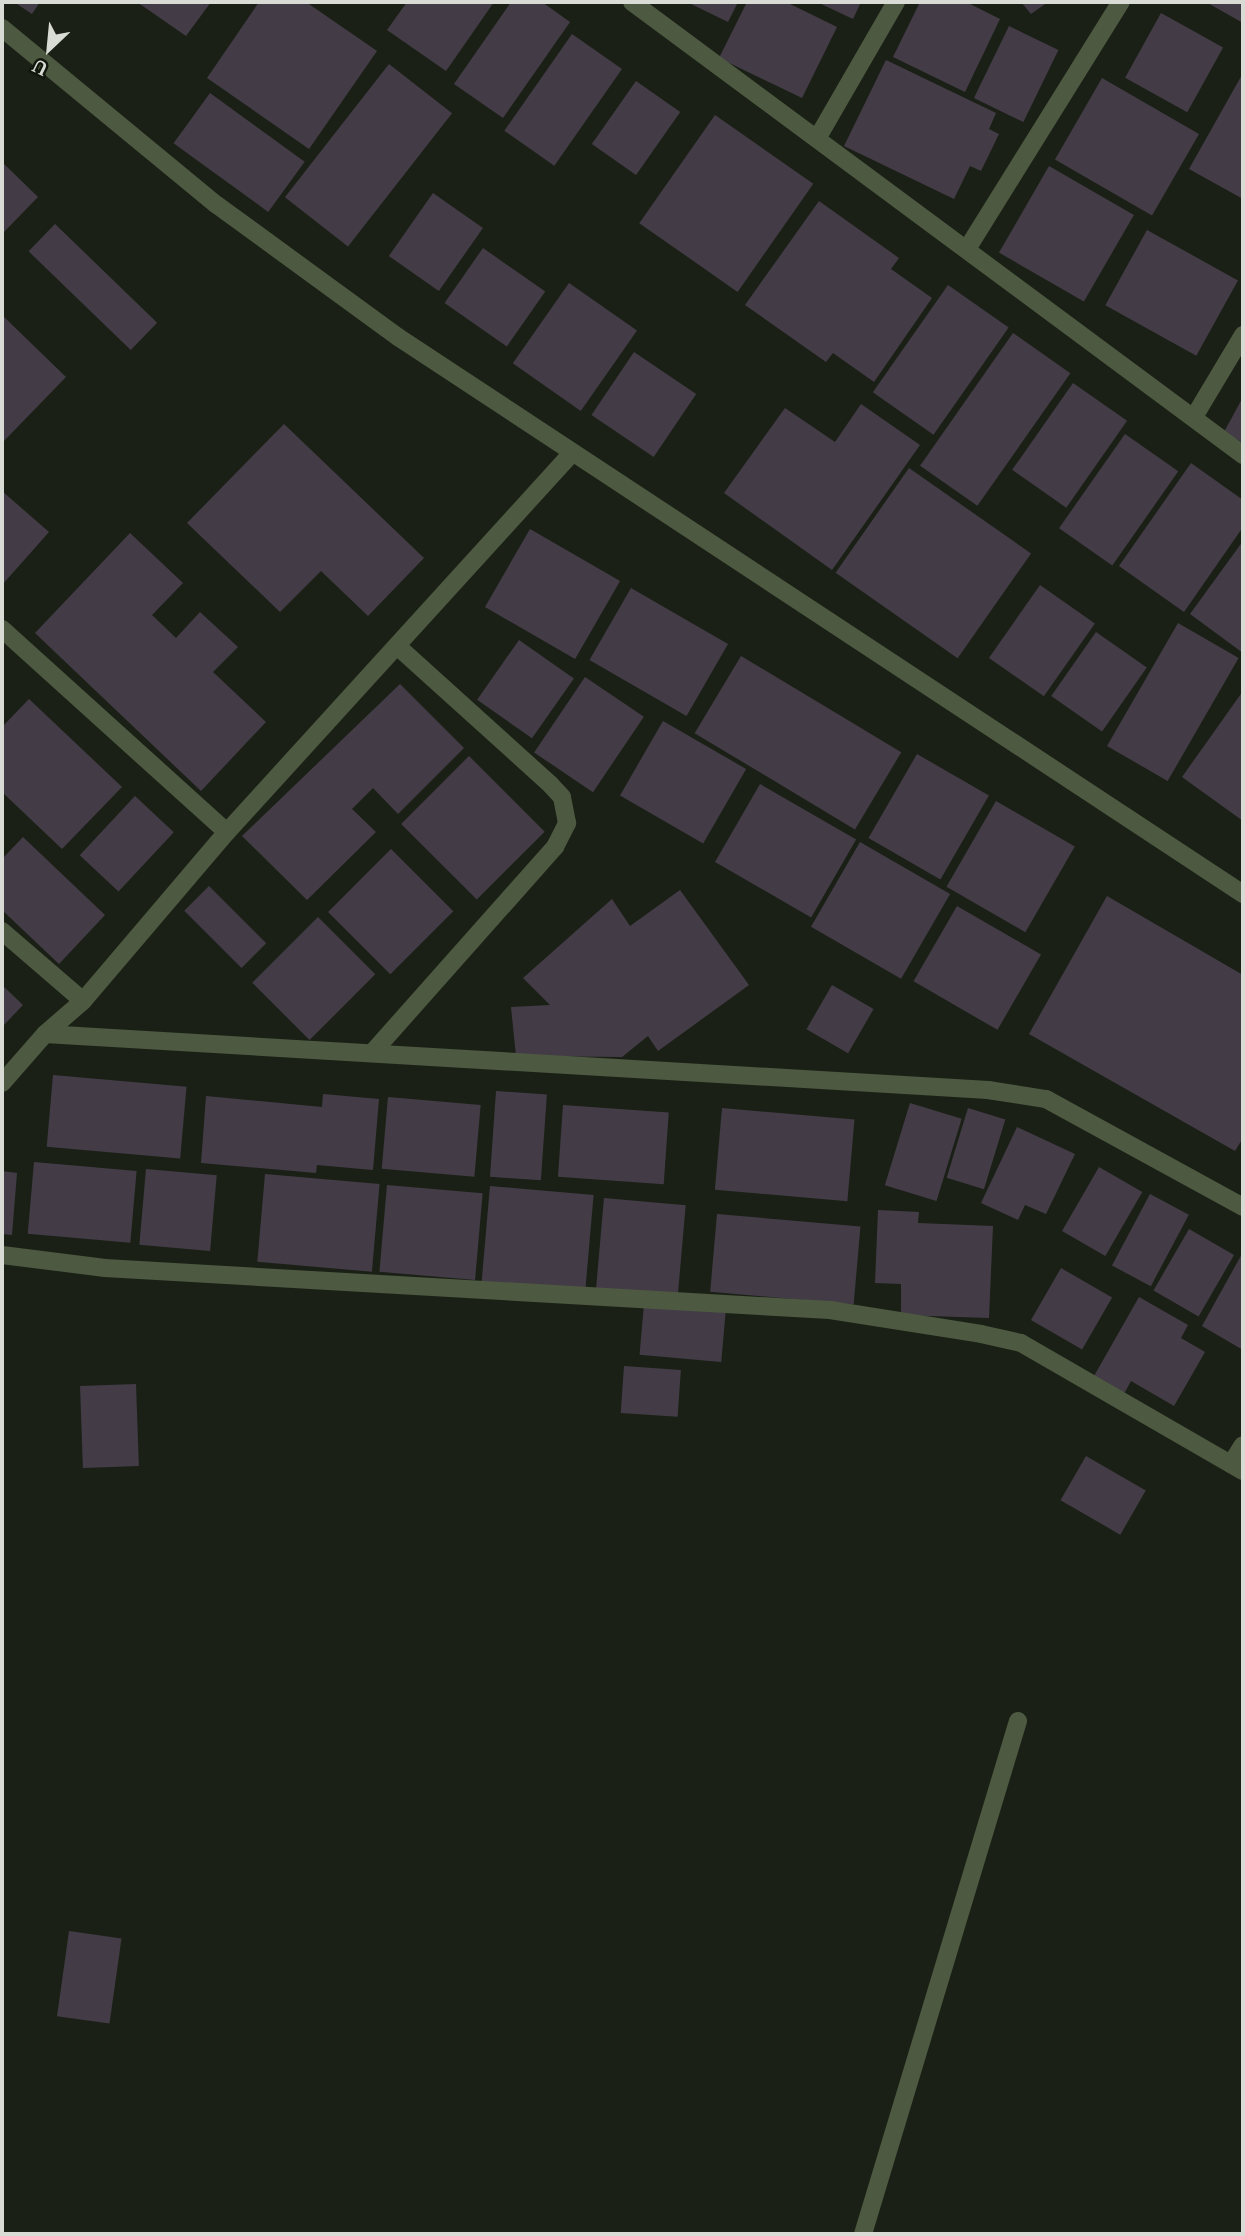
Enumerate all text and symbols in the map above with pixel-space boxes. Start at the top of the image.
north arrow [14,14,84,84]
text: U [28,54,51,83]

